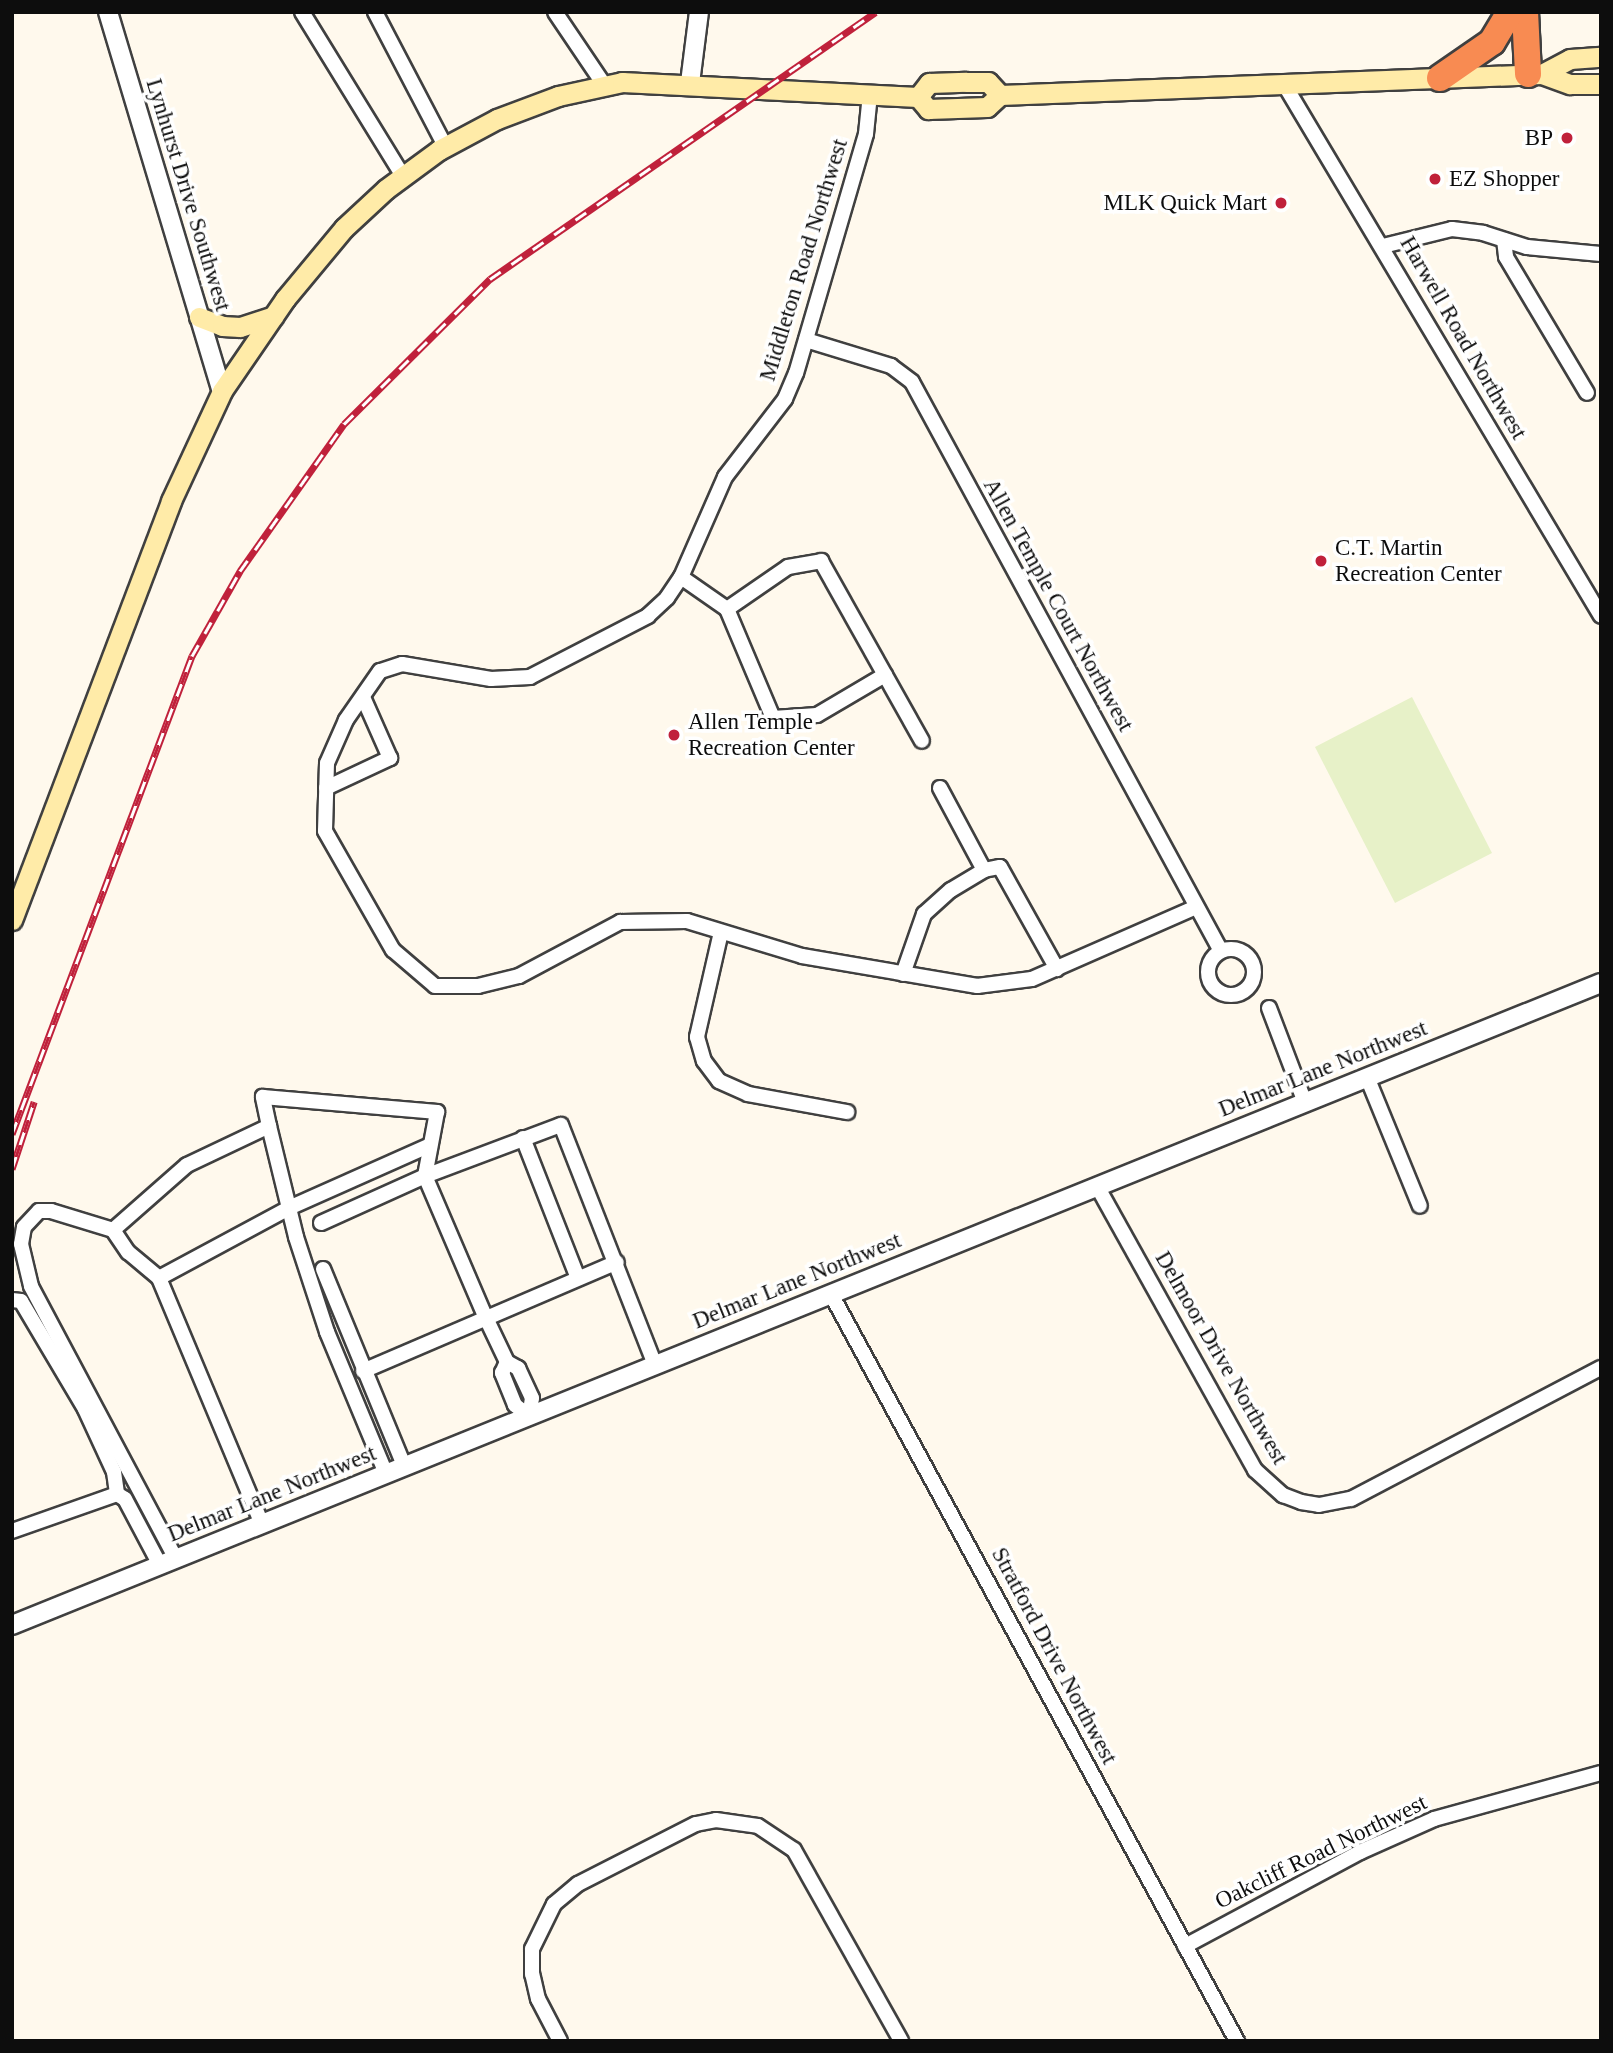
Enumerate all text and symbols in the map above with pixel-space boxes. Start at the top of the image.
street label: Lynhurst Drive Southwest [140,75,236,315]
place label: BP [1525,124,1553,152]
marker: BP [1559,130,1575,146]
street label: Middleton Road Northwest [754,136,854,384]
place label: EZ Shopper [1449,165,1560,193]
marker: EZ Shopper [1427,171,1443,187]
place label: MLK Quick Mart [1103,189,1267,217]
marker: MLK Quick Mart [1273,195,1289,211]
street label: Harwell Road Northwest [1394,232,1532,444]
street label: Allen Temple Court Northwest [977,474,1139,736]
place label: C.T. Martin Recreation Center [1335,534,1502,588]
marker: C.T. Martin Recreation Center [1313,553,1329,569]
place label: Allen Temple Recreation Center [688,708,855,762]
marker: Allen Temple Recreation Center [666,727,682,743]
street label: Delmar Lane Northwest [1215,1015,1431,1123]
street label: Delmar Lane Northwest [689,1227,905,1335]
street label: Delmoor Drive Northwest [1149,1247,1293,1469]
street label: Delmar Lane Northwest [164,1440,380,1548]
street label: Stratford Drive Northwest [985,1543,1123,1769]
street label: Oakcliff Road Northwest [1211,1789,1431,1915]

